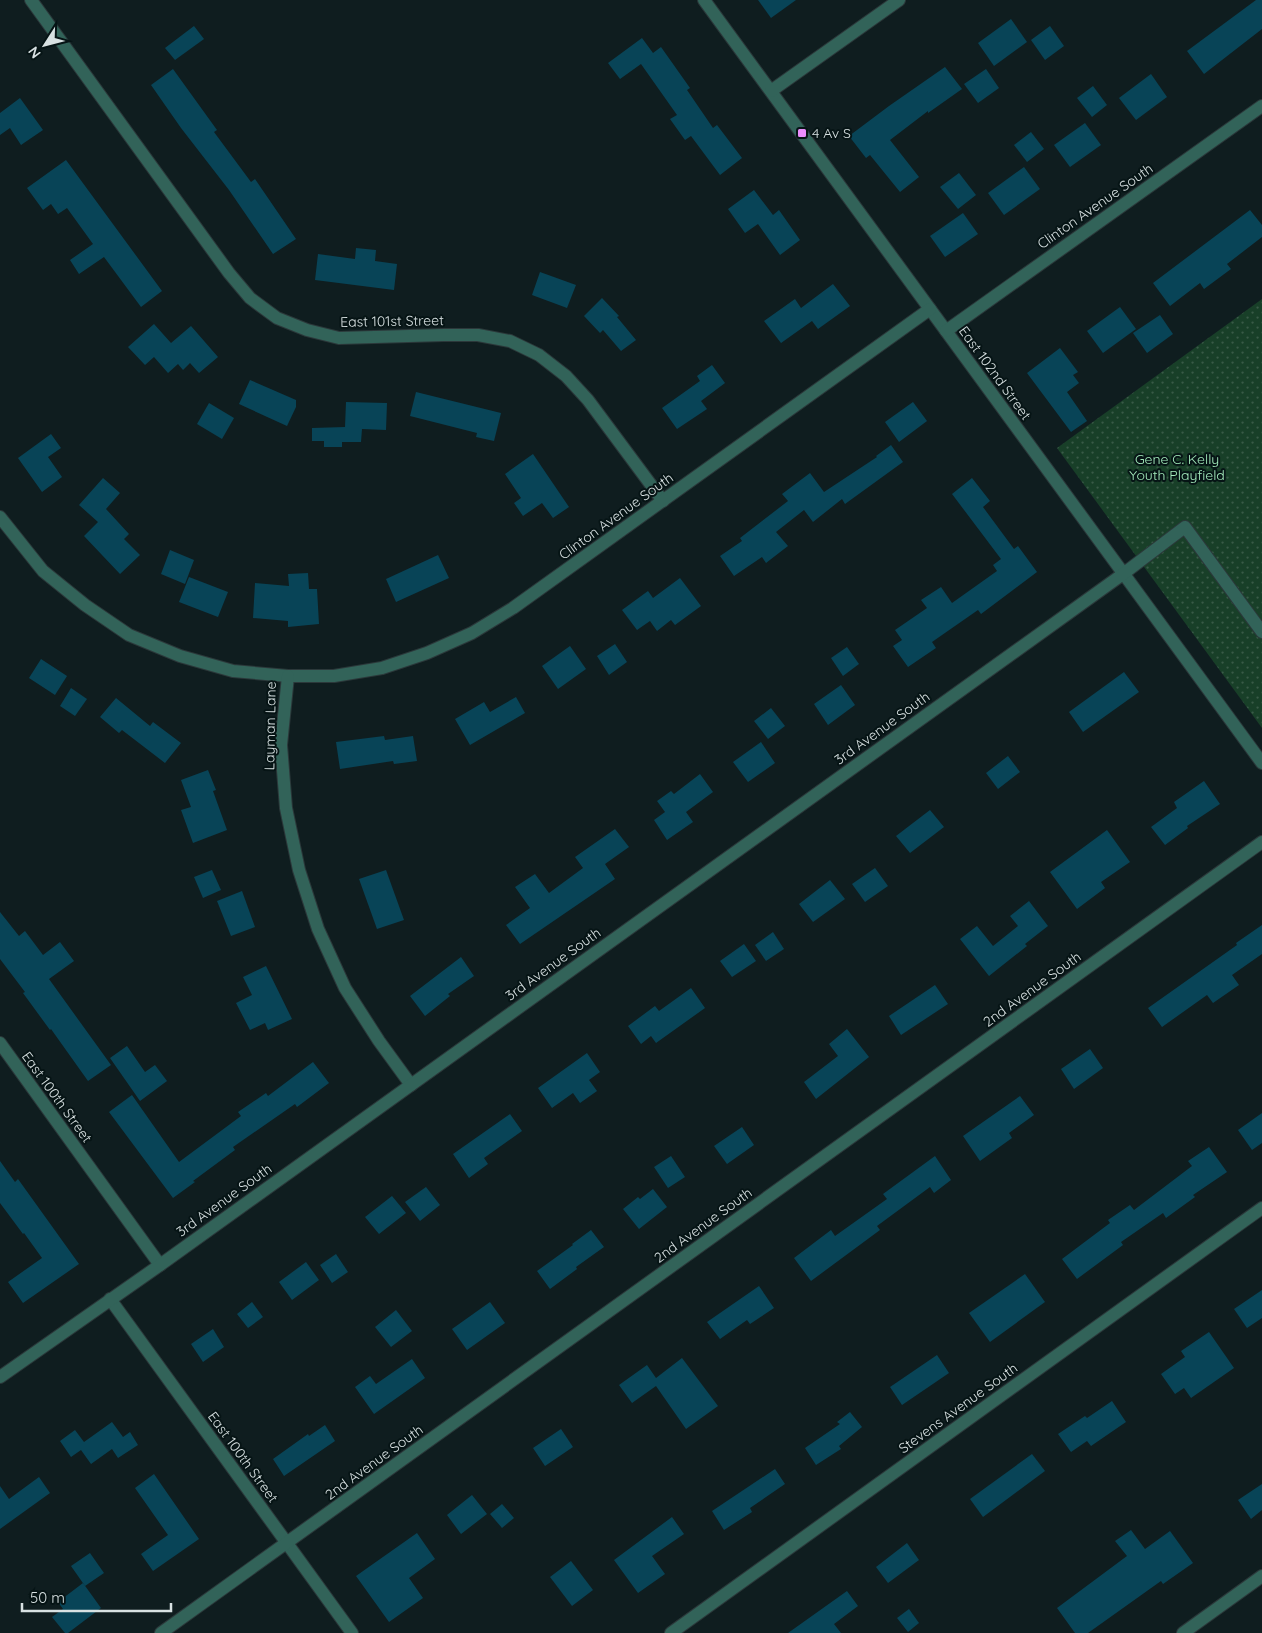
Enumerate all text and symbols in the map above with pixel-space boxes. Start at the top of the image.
north arrow [20,20,70,70]
text: N [24,43,45,62]
place label: 4 Av S [812,124,851,142]
marker: 4 Av S [796,127,808,139]
street label: Clinton Avenue South [1034,159,1156,253]
street label: East 101st Street [340,311,444,331]
street label: East 102nd Street [955,323,1035,424]
park label: Gene C. Kelly Youth Playfield [1129,450,1225,484]
street label: Clinton Avenue South [555,468,677,564]
street label: Layman Lane [260,681,280,771]
street label: 3rd Avenue South [831,687,933,769]
street label: 3rd Avenue South [502,923,604,1005]
street label: 2nd Avenue South [979,947,1085,1031]
street label: East 100th Street [18,1048,96,1146]
street label: 3rd Avenue South [173,1159,275,1241]
street label: 2nd Avenue South [650,1183,756,1267]
street label: Stevens Avenue South [895,1359,1021,1457]
street label: East 100th Street [204,1408,282,1506]
street label: 2nd Avenue South [321,1420,427,1504]
scale bar [22,1580,171,1612]
text: 50 m [30,1588,65,1607]

